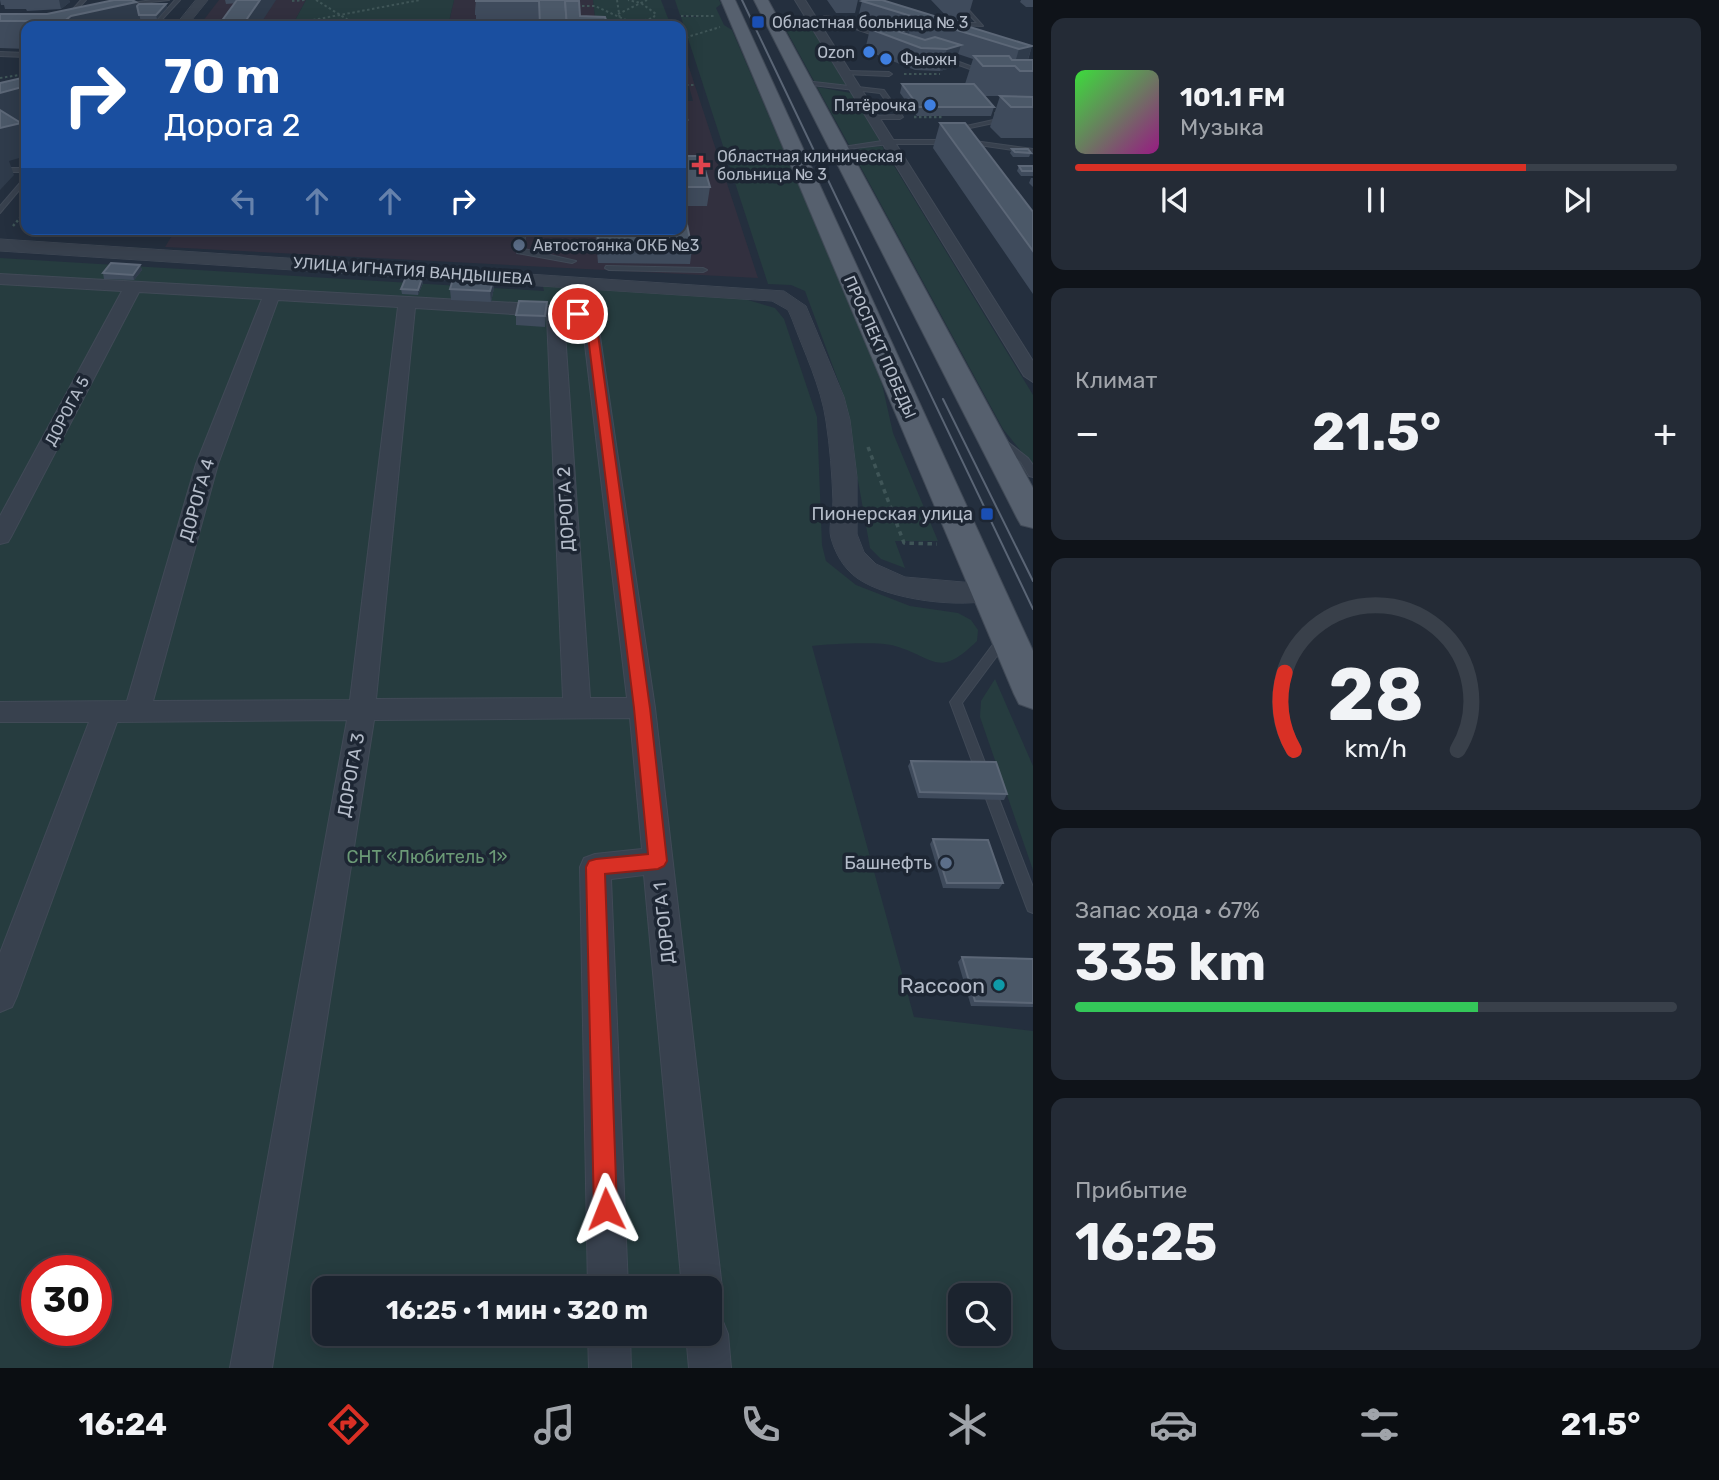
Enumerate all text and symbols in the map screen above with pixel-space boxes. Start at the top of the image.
place label: Областная больница № 3 [772,13,968,32]
marker: Областная больница № 3 [750,14,766,30]
place label: Ozon [817,43,855,62]
marker: Ozon [861,44,877,60]
text: 70 m [164,47,281,105]
icon: right [49,49,140,140]
place label: Фьюжн [900,50,957,69]
marker: Фьюжн [878,51,894,67]
text: 101.1 FM [1180,82,1285,113]
place label: Пятёрочка [834,96,916,115]
marker: Пятёрочка [922,97,938,113]
text: Дорога 2 [164,106,301,144]
text: Музыка [1180,113,1264,141]
place label: Областная клиническая больница № 3 [717,147,903,184]
marker: Областная клиническая больница № 3 [691,155,711,175]
icon: previous [1156,181,1194,219]
icon: pause [1357,181,1395,219]
icon: next [1558,181,1596,219]
icon: left [225,182,263,220]
icon: ahead [298,182,336,220]
icon: ahead [371,182,409,220]
icon: right [444,182,482,220]
place label: Автостоянка ОКБ №3 [533,236,699,255]
marker: Автостоянка ОКБ №3 [511,237,527,253]
street label: УЛИЦА ИГНАТИЯ ВАНДЫШЕВА [293,253,534,289]
street label: ПРОСПЕКТ ПОБЕДЫ [840,273,920,421]
pin [548,284,608,344]
icon: arrive [559,295,597,333]
text: Климат [1075,366,1157,394]
street label: ДОРОГА 5 [41,373,93,449]
text: 21.5° [1312,401,1441,463]
text: − [1075,410,1100,456]
text: + [1653,410,1677,456]
street label: ДОРОГА 4 [175,456,219,544]
street label: ДОРОГА 2 [553,466,579,552]
place label: Пионерская улица [812,503,973,525]
marker: Пионерская улица [979,506,995,522]
text: 28 [1328,652,1424,738]
street label: ДОРОГА 3 [333,731,369,819]
text: km/h [1345,734,1407,763]
park label: СНТ «Любитель 1» [347,846,507,868]
place label: Башнефть [844,852,932,874]
marker: Башнефть [938,855,954,871]
street label: ДОРОГА 1 [649,881,679,965]
text: Запас хода · 67% [1075,896,1260,924]
text: 335 km [1075,931,1266,993]
place label: Raсcoon [900,973,985,998]
marker: Raсcoon [991,977,1007,993]
position arrow [569,1172,643,1246]
text: Прибытие [1075,1176,1187,1204]
text: 16:25 [1075,1211,1217,1273]
speed limit sign: 30 [21,1255,112,1346]
map controls [948,1283,1011,1346]
button: search [948,1283,1011,1346]
text: 16:25 · 1 мин · 320 m [386,1295,648,1326]
icon: directions [324,1400,373,1449]
icon: music [530,1400,579,1449]
icon: phone [736,1400,785,1449]
icon: climate [943,1400,992,1449]
icon: car [1149,1400,1198,1449]
icon: filters [1355,1400,1404,1449]
text: 16:24 [79,1405,167,1443]
text: 21.5° [1561,1405,1640,1443]

